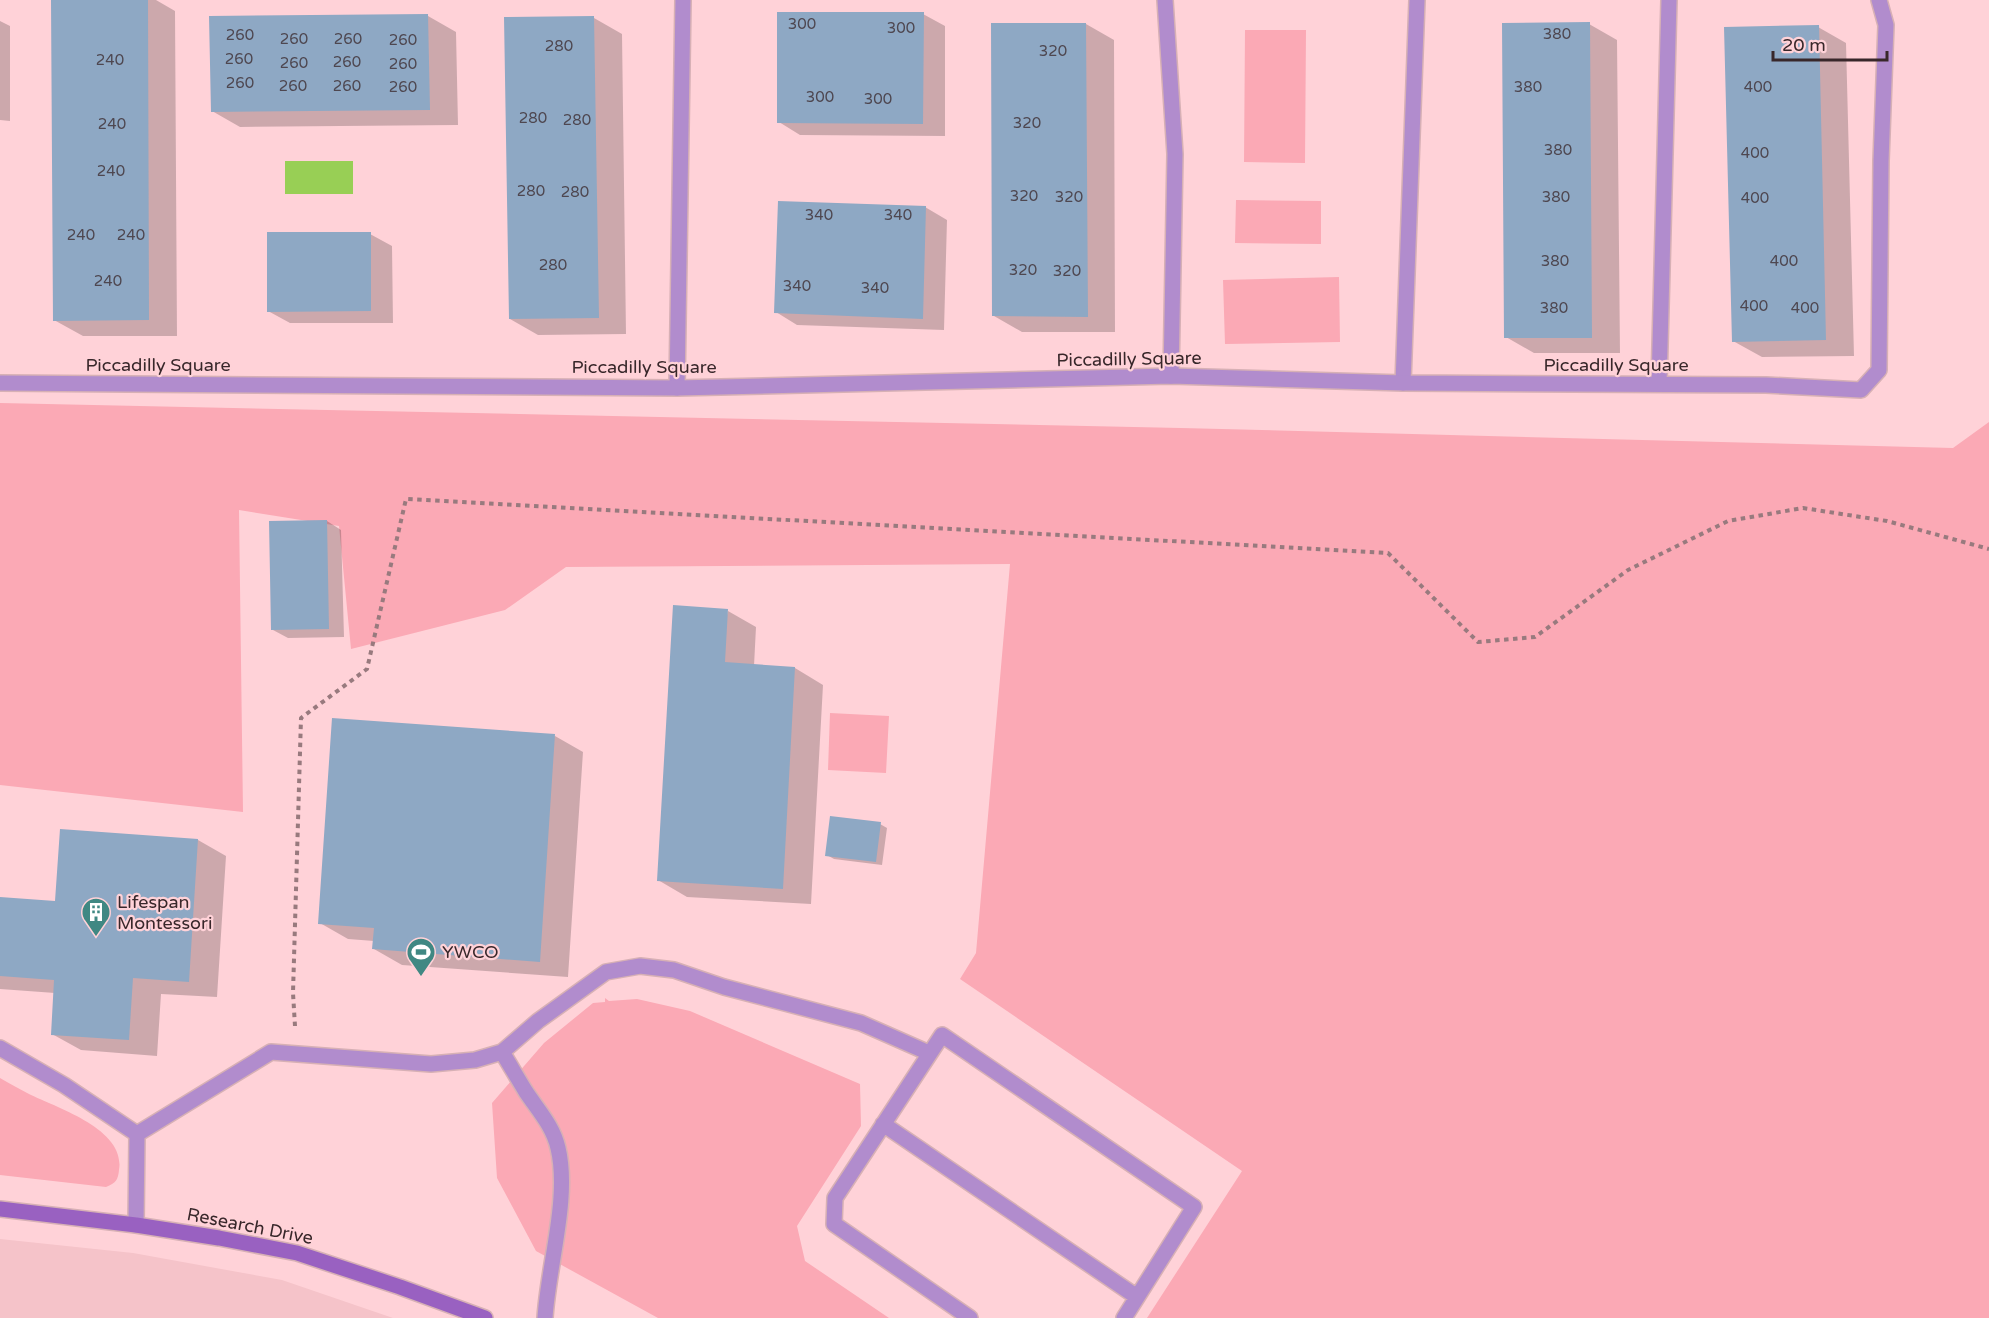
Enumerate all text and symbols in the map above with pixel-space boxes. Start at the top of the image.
house number: 300 [788,15,816,33]
house number: 300 [887,19,915,37]
scale bar [1773,24,1887,62]
house number: 380 [1543,25,1571,43]
house number: 260 [226,26,254,44]
house number: 260 [280,30,308,48]
house number: 260 [334,30,362,48]
house number: 260 [389,31,417,49]
text: 20 m [1782,34,1826,56]
house number: 280 [545,37,573,55]
house number: 320 [1039,42,1067,60]
house number: 260 [225,50,253,68]
house number: 240 [96,51,124,69]
house number: 260 [333,53,361,71]
house number: 260 [280,54,308,72]
house number: 260 [389,55,417,73]
house number: 260 [226,74,254,92]
house number: 260 [279,77,307,95]
house number: 260 [333,77,361,95]
house number: 260 [389,78,417,96]
house number: 380 [1514,78,1542,96]
house number: 400 [1744,78,1772,96]
house number: 300 [806,88,834,106]
house number: 300 [864,90,892,108]
house number: 280 [519,109,547,127]
house number: 280 [563,111,591,129]
house number: 320 [1013,114,1041,132]
house number: 240 [98,115,126,133]
house number: 380 [1544,141,1572,159]
house number: 400 [1741,144,1769,162]
house number: 240 [97,162,125,180]
house number: 280 [517,182,545,200]
house number: 280 [561,183,589,201]
house number: 320 [1010,187,1038,205]
house number: 320 [1055,188,1083,206]
house number: 380 [1542,188,1570,206]
house number: 400 [1741,189,1769,207]
house number: 340 [805,206,833,224]
house number: 340 [884,206,912,224]
house number: 240 [67,226,95,244]
house number: 240 [117,226,145,244]
house number: 380 [1541,252,1569,270]
house number: 400 [1770,252,1798,270]
house number: 280 [539,256,567,274]
house number: 320 [1009,261,1037,279]
house number: 320 [1053,262,1081,280]
house number: 240 [94,272,122,290]
house number: 340 [783,277,811,295]
house number: 340 [861,279,889,297]
house number: 400 [1740,297,1768,315]
house number: 380 [1540,299,1568,317]
house number: 400 [1791,299,1819,317]
street label: Piccadilly Square [1056,347,1202,371]
street label: Piccadilly Square [85,354,231,376]
street label: Piccadilly Square [1543,354,1689,376]
street label: Piccadilly Square [571,356,717,378]
place label: Lifespan Montessori [117,891,212,934]
building icon: Lifespan Montessori [80,896,112,938]
sports icon: YWCO [405,936,437,978]
place label: YWCO [442,941,499,963]
street label: Research Drive [185,1203,315,1249]

